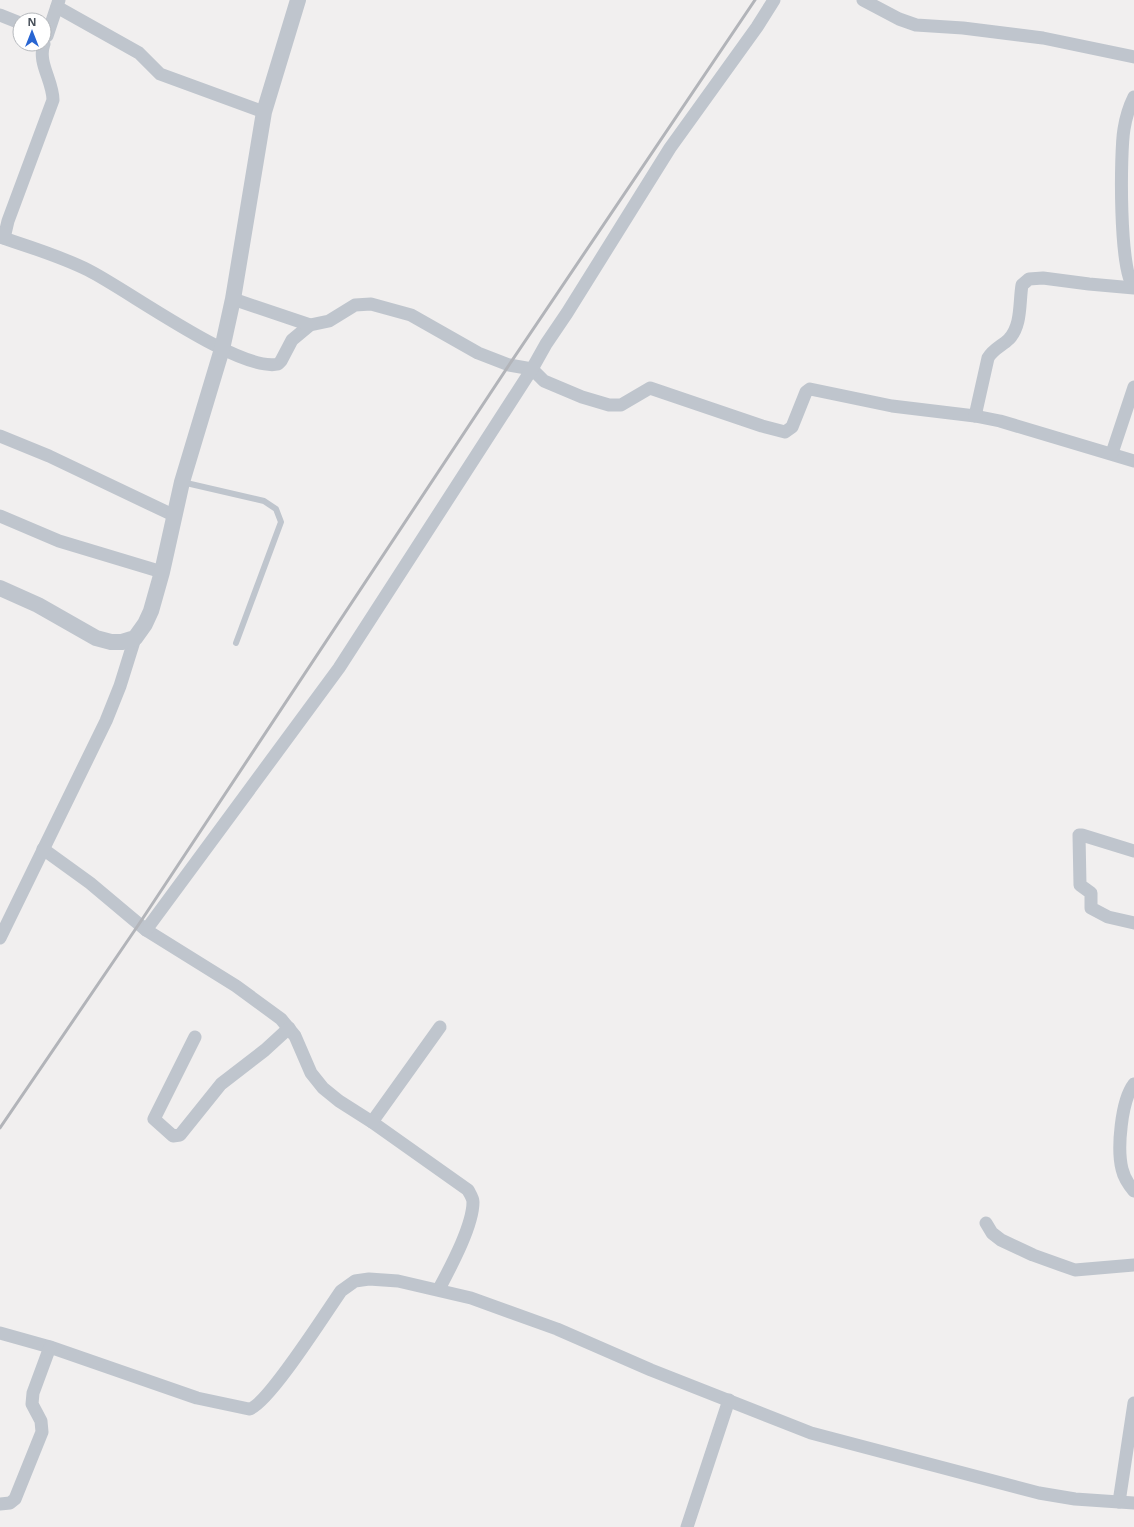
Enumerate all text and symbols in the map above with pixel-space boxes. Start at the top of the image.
north arrow [12,12,52,52]
text: N [28,14,36,29]

